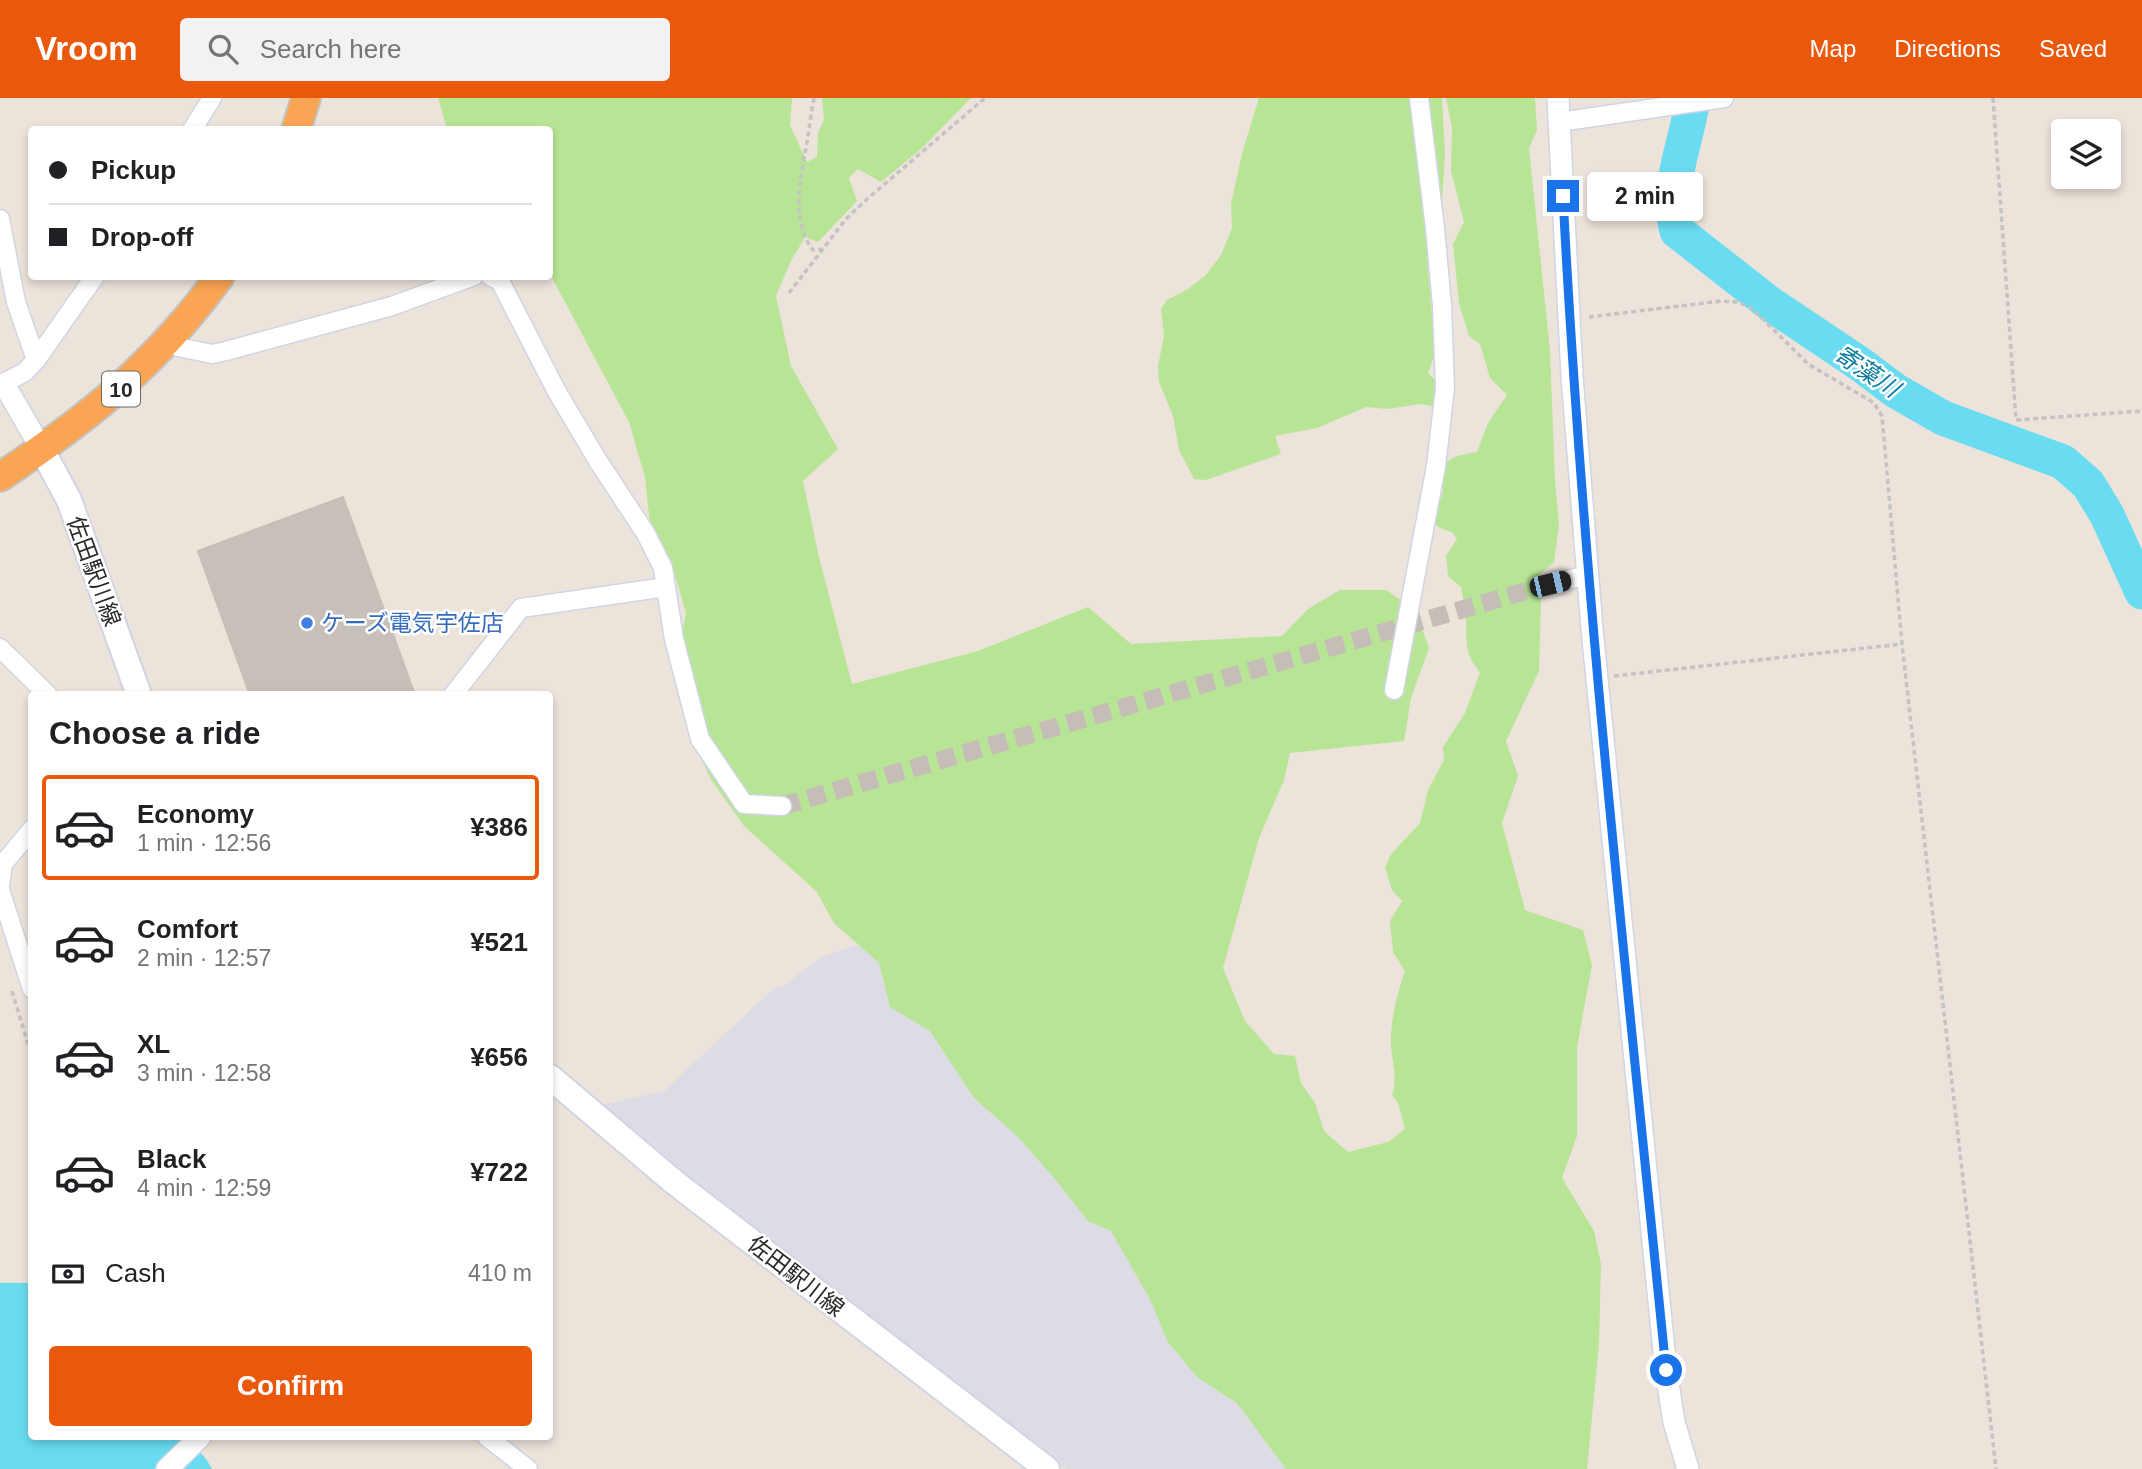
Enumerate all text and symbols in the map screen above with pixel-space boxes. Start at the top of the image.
search box [180,18,670,81]
text: Vroom [35,30,138,67]
icon: search [204,30,242,68]
text: Search here [260,34,401,64]
text: Map [1810,35,1856,62]
text: Directions [1894,35,2001,62]
text: Saved [2039,35,2107,62]
map controls [2051,119,2121,189]
button: layers [2051,119,2121,189]
text: Pickup [91,155,176,185]
callout: 2 min [1588,172,1703,220]
route end [1547,180,1579,212]
text: 2 min [1615,183,1675,209]
text: Drop-off [91,222,194,252]
water label: 寄藻川 [1830,340,1907,404]
road number: 10 [102,372,140,406]
street label: 佐田駅川線 [62,513,126,629]
car [1528,569,1573,599]
place label: ケーズ電気宇佐店 [321,610,504,636]
marker: ケーズ電気宇佐店 [299,615,315,631]
text: Choose a ride [49,715,261,751]
icon: car [53,796,116,859]
text: Economy [137,799,254,829]
text: ¥386 [470,812,528,842]
text: 1 min · 12:56 [137,830,271,856]
icon: car [53,911,116,974]
text: Comfort [137,914,238,944]
text: ¥521 [470,927,528,957]
text: 2 min · 12:57 [137,945,271,971]
icon: car [53,1026,116,1089]
text: XL [137,1029,170,1059]
text: ¥656 [470,1042,528,1072]
text: 3 min · 12:58 [137,1060,271,1086]
icon: car [53,1141,116,1204]
text: Black [137,1144,206,1174]
text: ¥722 [470,1157,528,1187]
text: 4 min · 12:59 [137,1175,271,1201]
street label: 佐田駅川線 [743,1230,849,1322]
icon: cash [49,1255,87,1293]
text: Cash [105,1258,166,1288]
text: 410 m [468,1260,532,1286]
button: Confirm [49,1346,532,1426]
route start [1650,1354,1682,1386]

